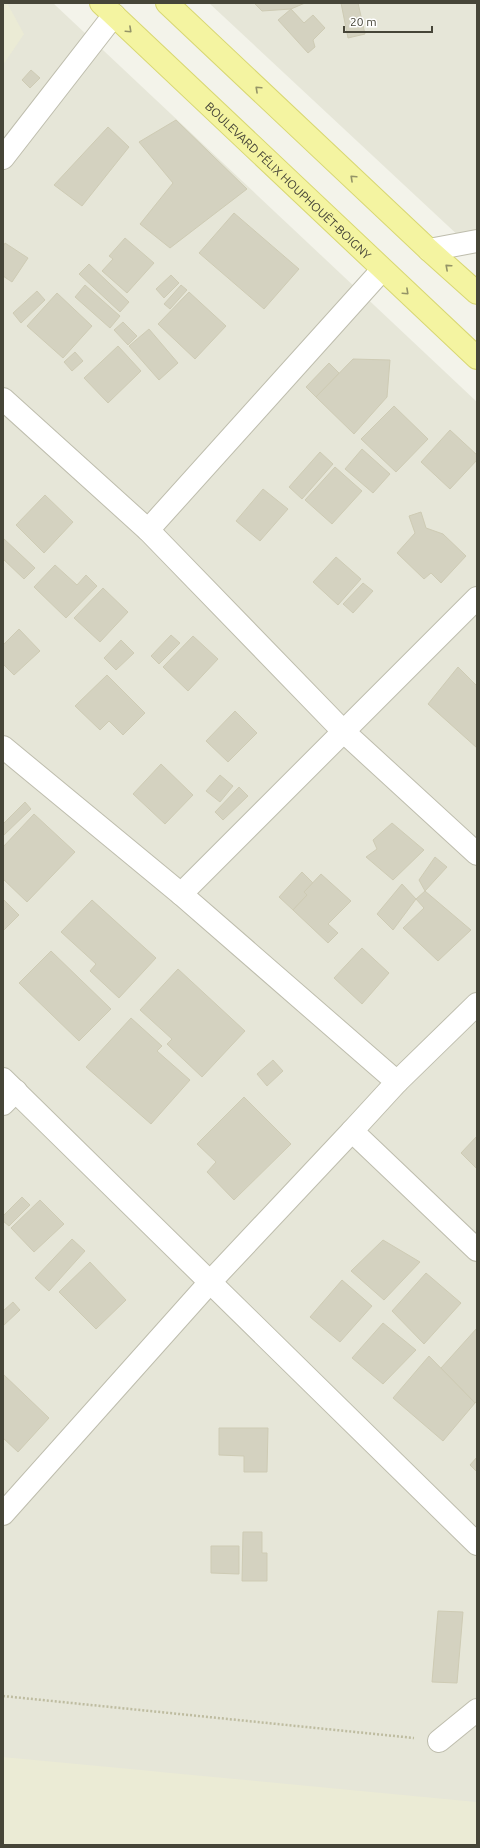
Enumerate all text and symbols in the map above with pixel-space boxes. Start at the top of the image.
scale bar [344,8,432,34]
text: 20 m [350,15,377,28]
one-way arrow [124,25,132,33]
one-way arrow [255,86,263,94]
street label: BOULEVARD FÉLIX HOUPHOUËT-BOIGNY [203,99,374,261]
one-way arrow [350,175,358,183]
one-way arrow [445,264,453,271]
one-way arrow [402,288,409,295]

